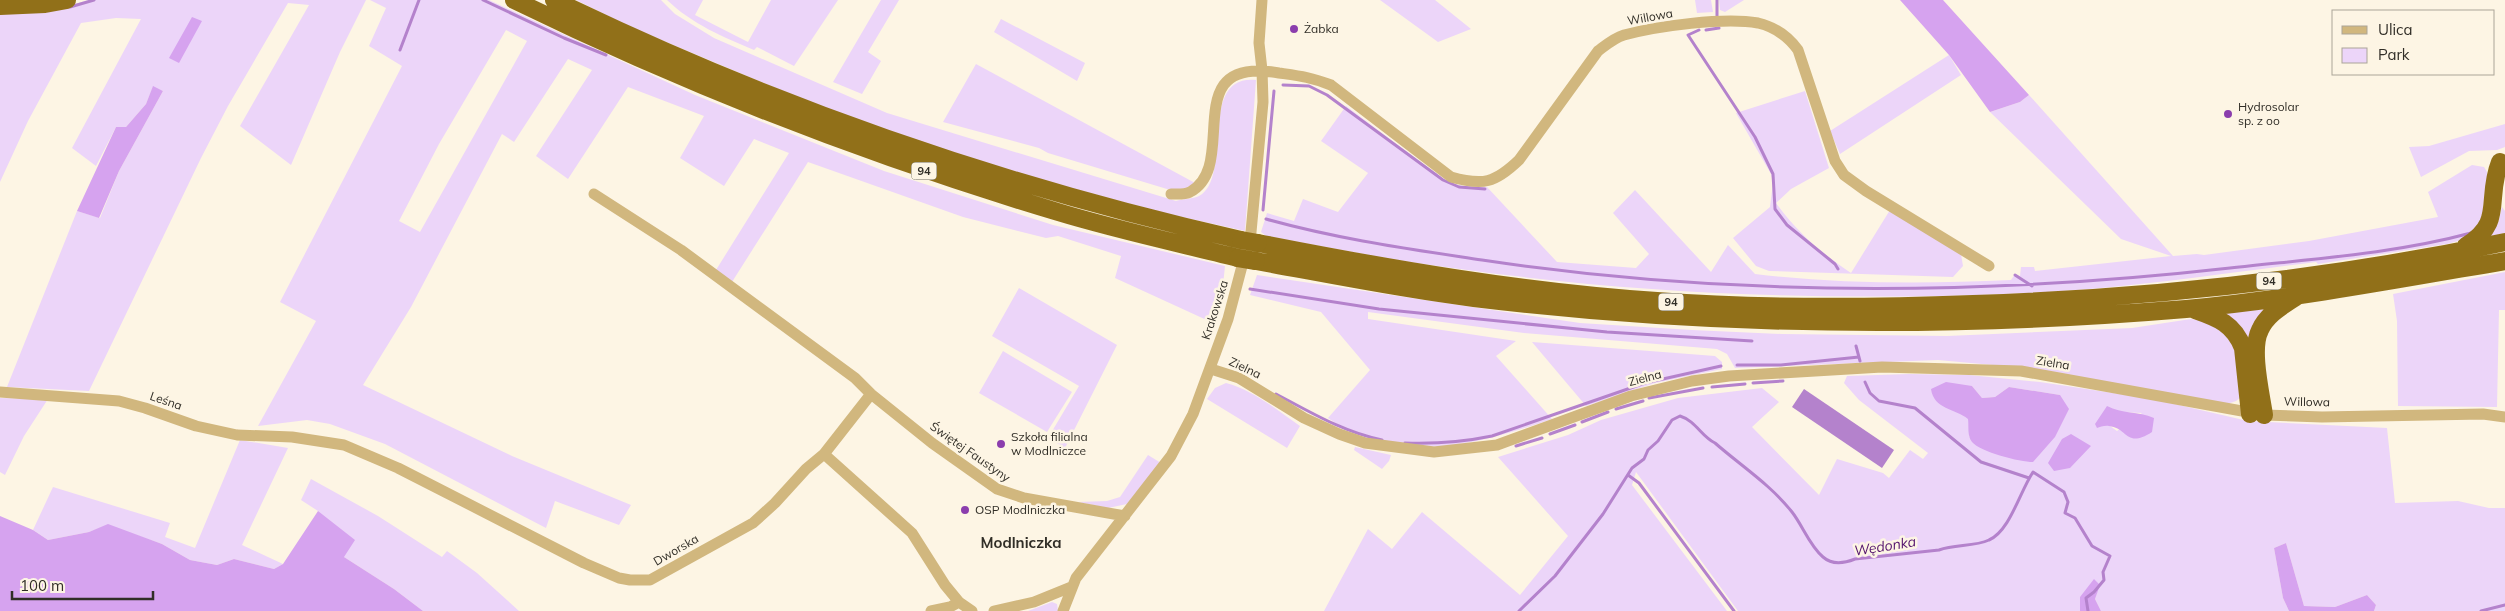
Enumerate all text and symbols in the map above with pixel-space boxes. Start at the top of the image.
street label: Willowa [1626,5,1674,28]
legend [2332,10,2495,75]
text: Ulica [2378,20,2412,39]
place label: Żabka [1304,21,1339,36]
marker: Żabka [1288,23,1300,35]
text: Park [2378,45,2410,64]
place label: Hydrosolar sp. z oo [2238,99,2300,128]
marker: Hydrosolar sp. z oo [2222,108,2234,120]
road number: 94 [912,162,936,180]
road number: 94 [2256,272,2282,290]
street label: Krakowska [1198,278,1231,341]
road number: 94 [1658,294,1684,310]
street label: Zielna [2035,352,2071,373]
street label: Zielna [1227,354,1264,381]
street label: Zielna [1627,366,1663,389]
street label: Leśna [148,388,184,413]
street label: Willowa [2284,394,2330,409]
street label: Świętej Faustyny [927,418,1014,485]
place label: Szkoła filialna w Modlniczce [1011,429,1088,458]
marker: Szkoła filialna w Modlniczce [995,438,1007,450]
place label: OSP Modlniczka [975,502,1065,517]
marker: OSP Modlniczka [959,504,971,516]
street label: Dworska [650,531,701,568]
water label: Wędonka [1853,532,1917,560]
district label: Modlniczka [980,533,1062,552]
scale bar [12,568,154,600]
text: 100 m [20,576,64,595]

